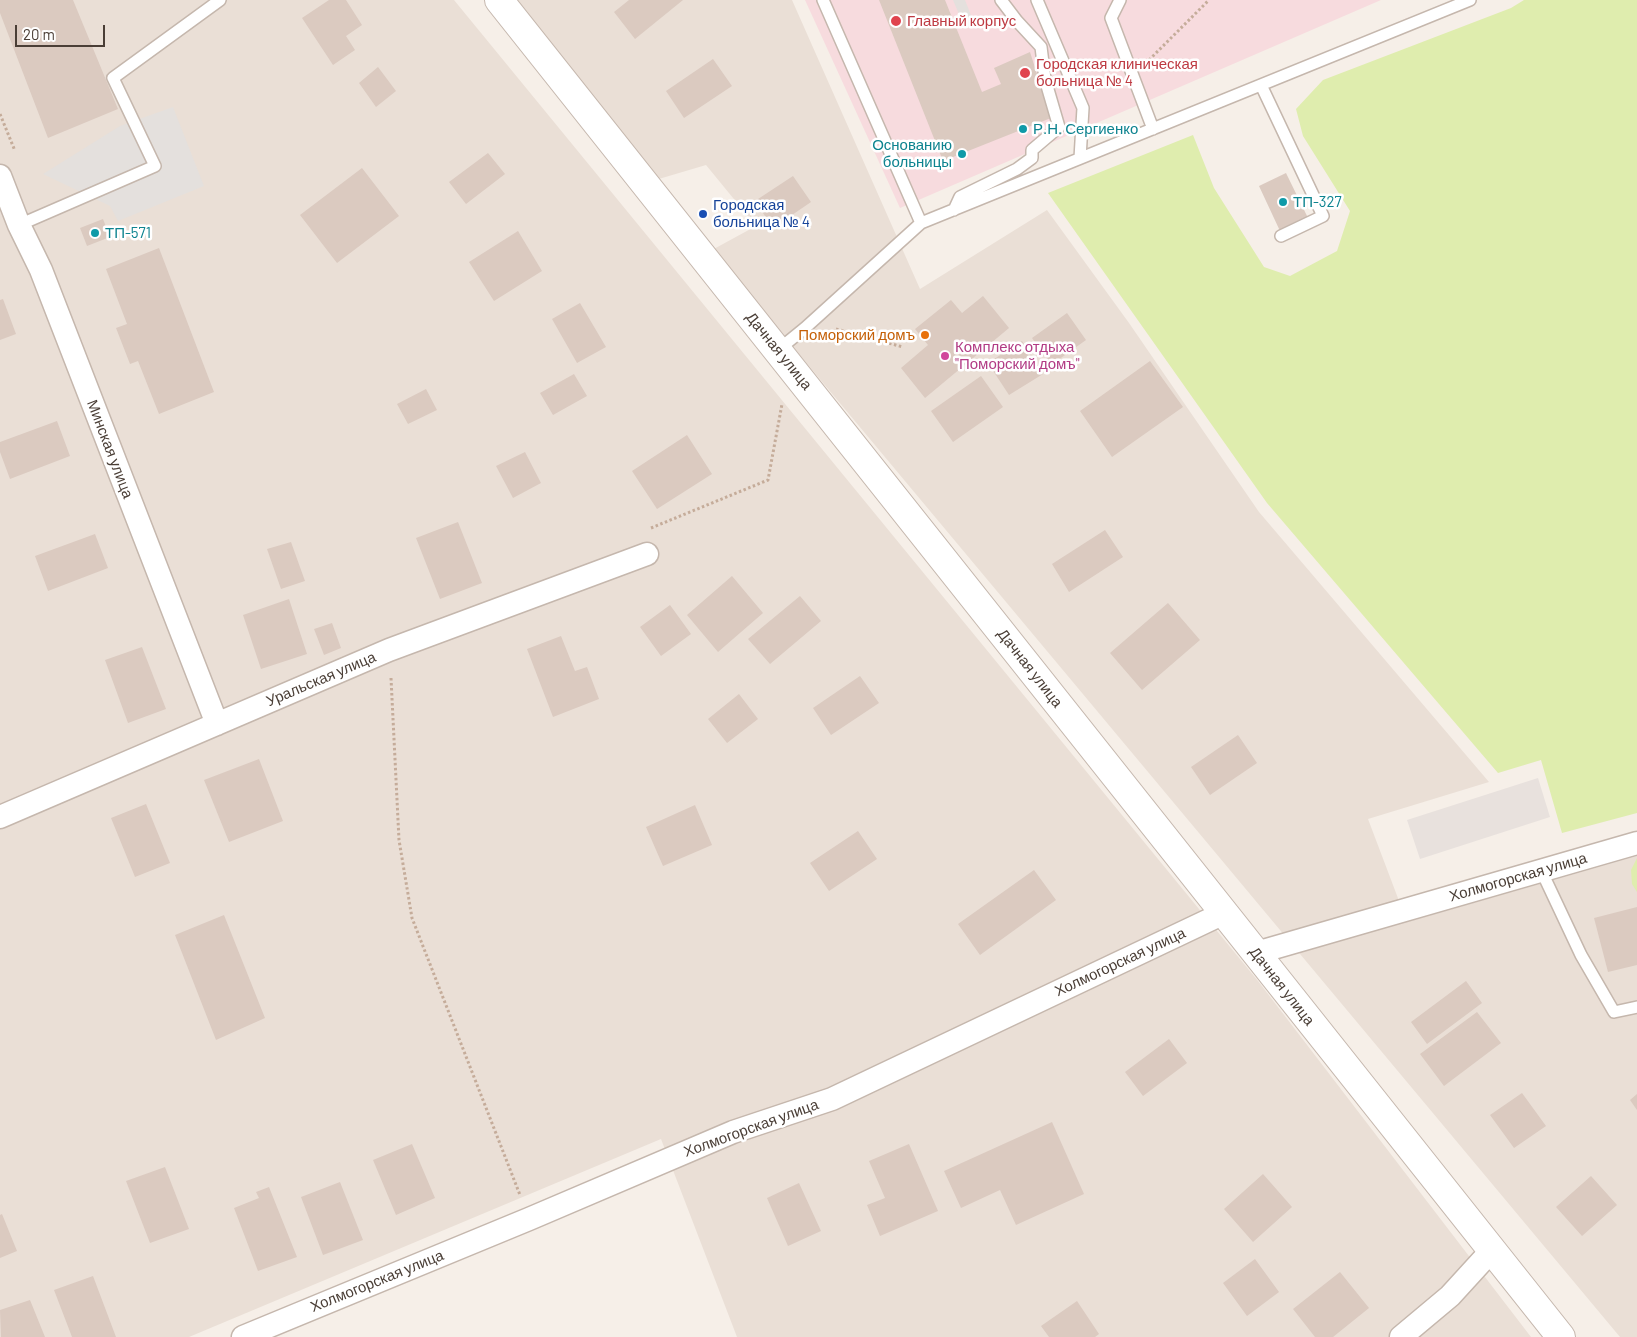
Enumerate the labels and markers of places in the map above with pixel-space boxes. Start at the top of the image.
place label: Главный корпус [907,12,1016,30]
marker: Главный корпус [889,14,903,28]
place label: Городская клиническая больница № 4 [1036,55,1198,90]
marker: Городская клиническая больница № 4 [1018,66,1032,80]
place label: Р.Н. Сергиенко [1033,120,1138,138]
marker: Р.Н. Сергиенко [1017,123,1029,135]
place label: Основанию больницы [872,136,952,171]
marker: Основанию больницы [956,148,968,160]
place label: ТП-327 [1293,193,1342,211]
place label: Городская больница № 4 [713,196,810,231]
marker: ТП-327 [1277,196,1289,208]
marker: Городская больница № 4 [697,208,709,220]
place label: ТП-571 [105,224,151,242]
marker: ТП-571 [89,227,101,239]
place label: Поморский домъ [798,326,915,344]
marker: Поморский домъ [919,329,931,341]
place label: Комплекс отдыха "Поморский домъ" [955,338,1080,373]
marker: Комплекс отдыха "Поморский домъ" [939,350,951,362]

